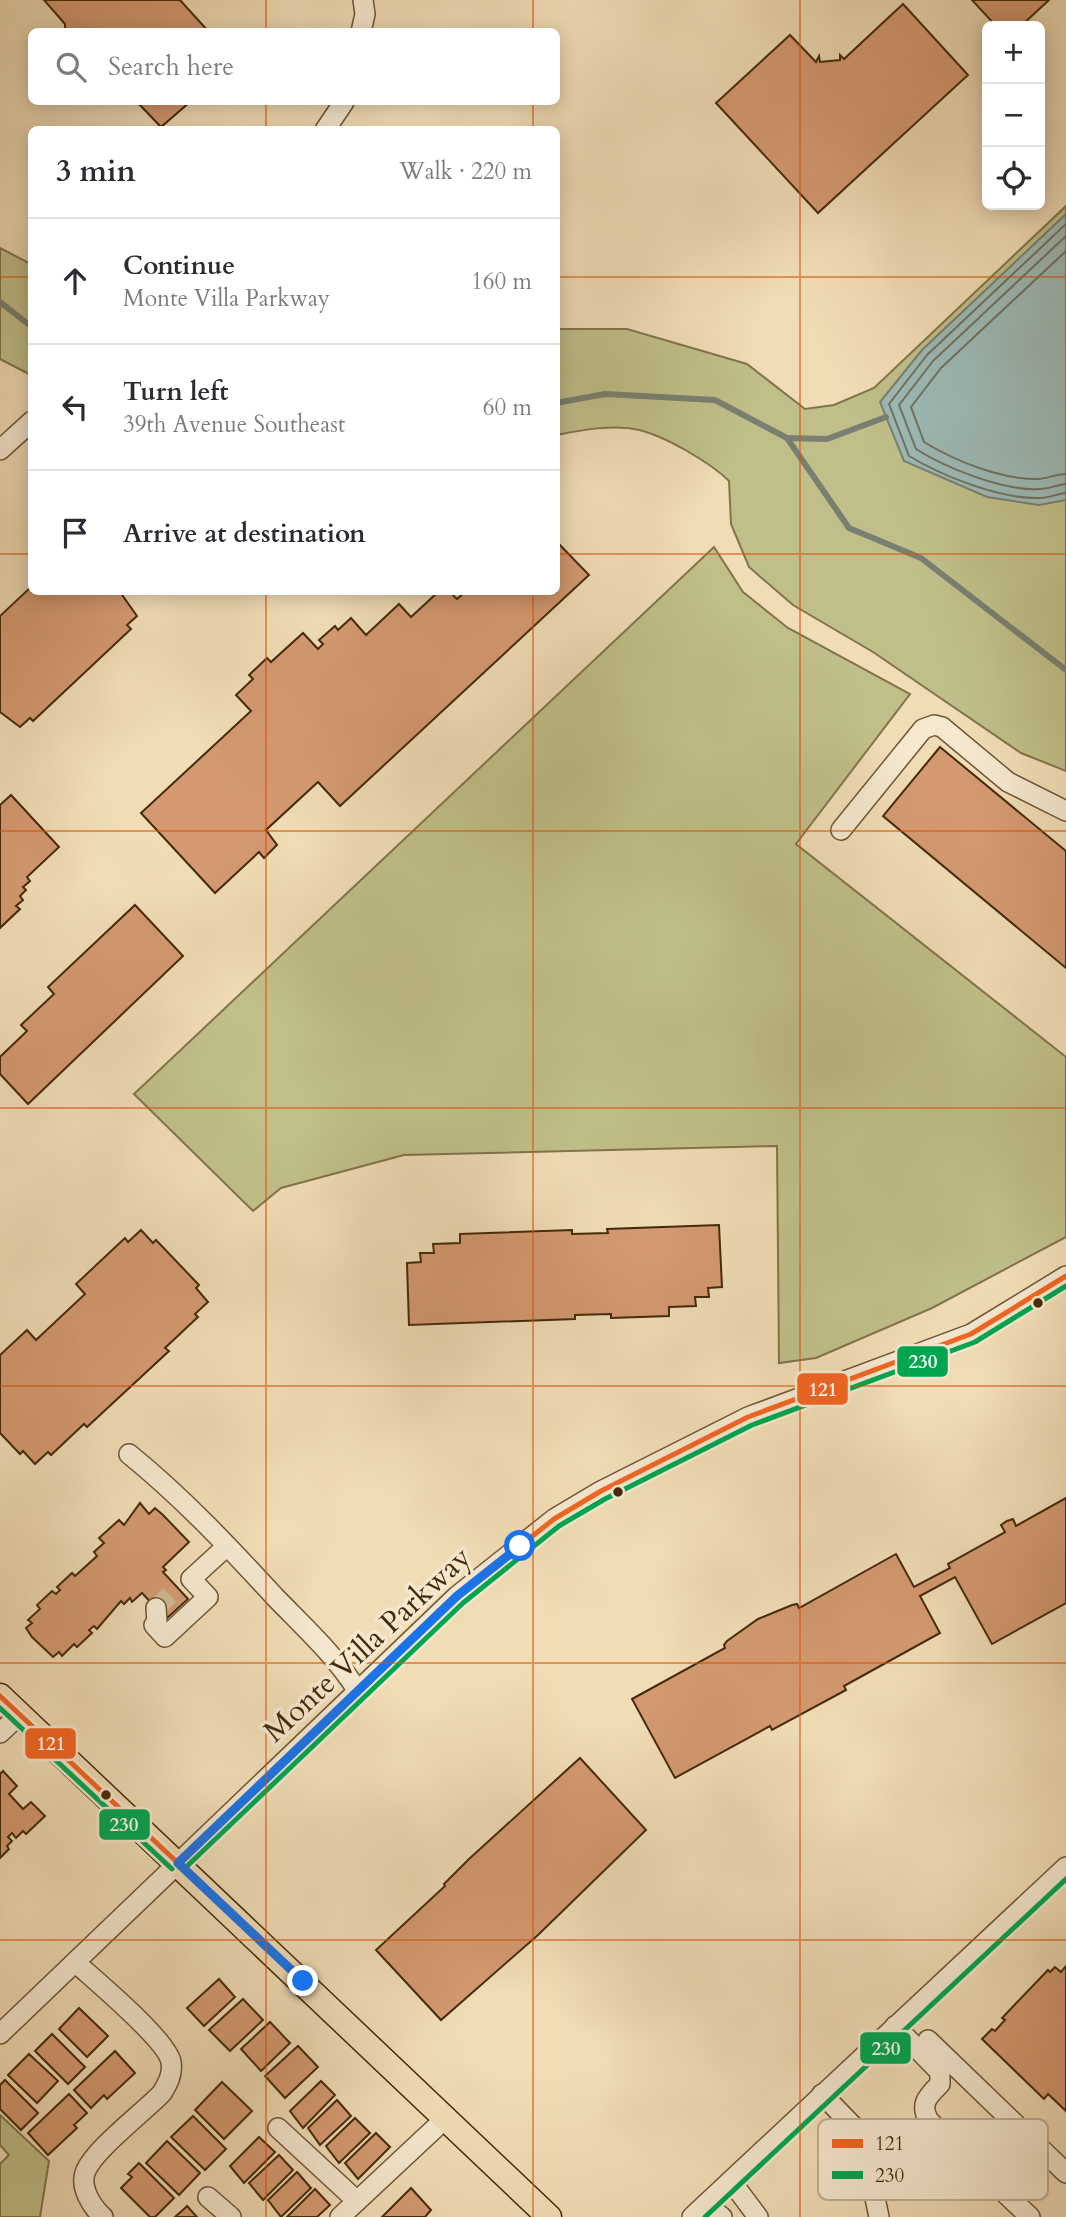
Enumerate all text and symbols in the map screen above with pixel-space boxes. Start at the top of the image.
map controls [982,21,1045,210]
button: + [982,21,1045,84]
search box [28,28,560,105]
icon: search [52,48,90,86]
text: Search here [108,49,234,84]
button: − [982,84,1045,147]
button: locate [982,147,1045,210]
text: 3 min [56,151,136,192]
text: Walk · 220 m [399,156,532,187]
text: Continue [123,248,235,283]
icon: ahead [56,262,94,300]
text: 160 m [471,266,532,297]
text: Monte Villa Parkway [123,283,330,314]
text: Turn left [123,374,228,409]
icon: left [56,388,94,426]
text: 60 m [483,392,532,423]
text: 39th Avenue Southeast [123,409,345,440]
icon: arrive [56,514,94,552]
text: Arrive at destination [123,516,366,551]
unlabelled marker [1031,1296,1045,1310]
line badge: 230 [896,1345,949,1378]
text: 230 [908,1349,938,1375]
line badge: 121 [796,1372,849,1406]
text: 121 [808,1377,838,1403]
unlabelled marker [611,1485,625,1499]
route start [504,1530,535,1561]
street label: Monte Villa Parkway [255,1537,480,1751]
line badge: 121 [24,1727,77,1760]
text: 121 [36,1731,66,1757]
unlabelled marker [99,1788,113,1802]
line badge: 230 [98,1808,151,1841]
text: 230 [109,1812,139,1838]
route end [287,1965,318,1996]
line badge: 230 [859,2031,912,2065]
text: 230 [871,2036,901,2062]
legend [818,2119,1048,2200]
text: 121 [875,2131,904,2157]
text: 230 [875,2163,904,2189]

